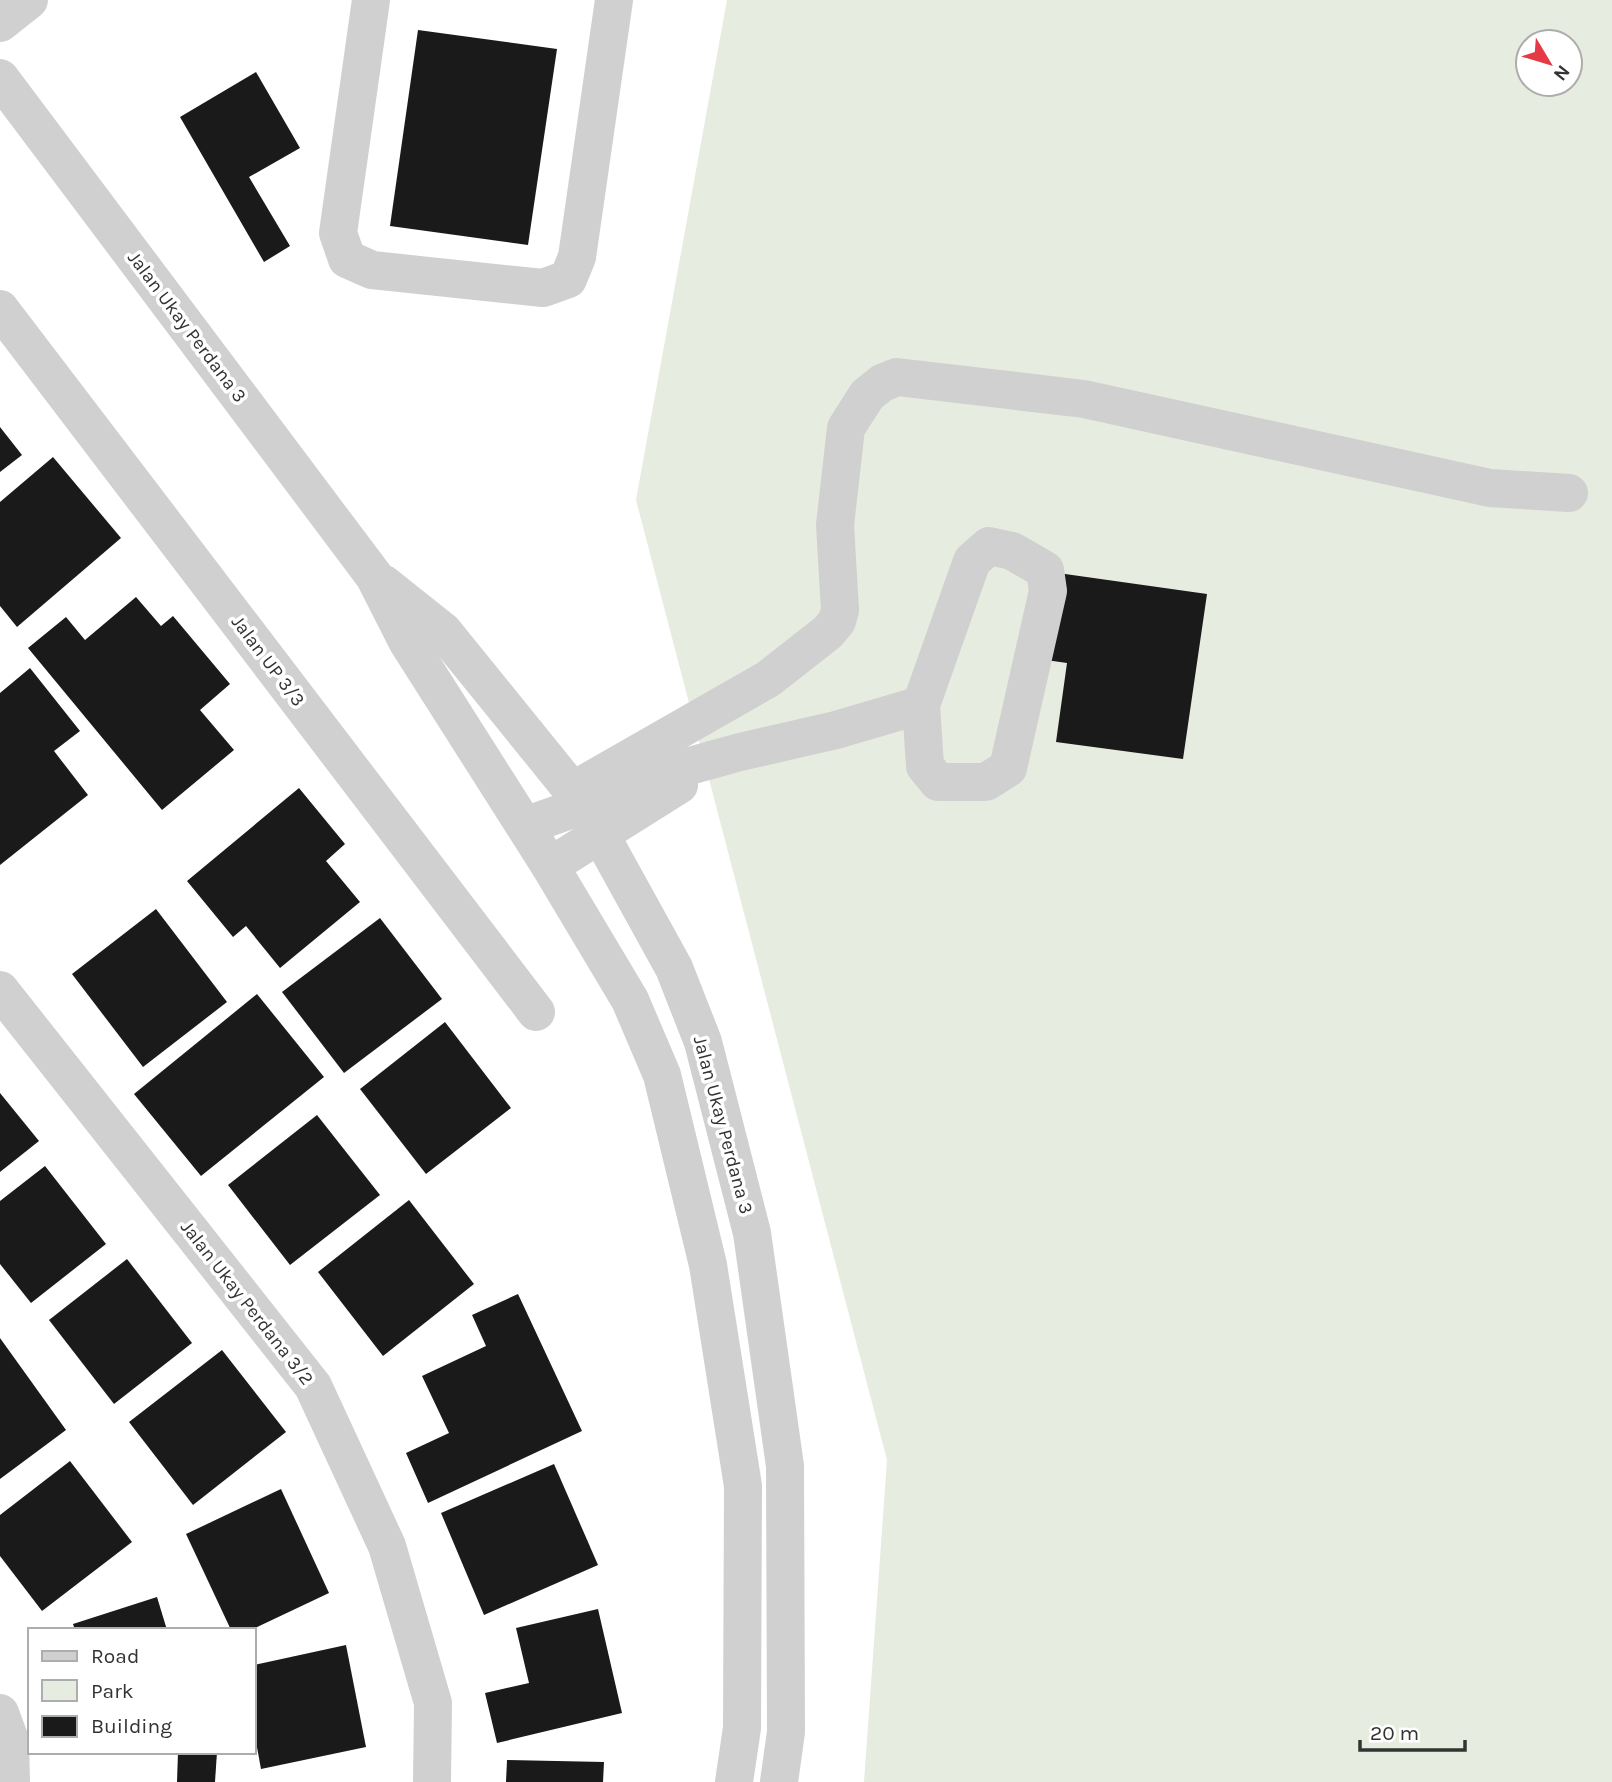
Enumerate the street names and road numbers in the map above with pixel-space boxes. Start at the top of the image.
street label: Jalan Ukay Perdana 3 [123,247,251,407]
street label: Jalan UP 3/3 [227,611,309,711]
street label: Jalan Ukay Perdana 3 [689,1034,757,1216]
street label: Jalan Ukay Perdana 3/2 [176,1216,318,1390]

